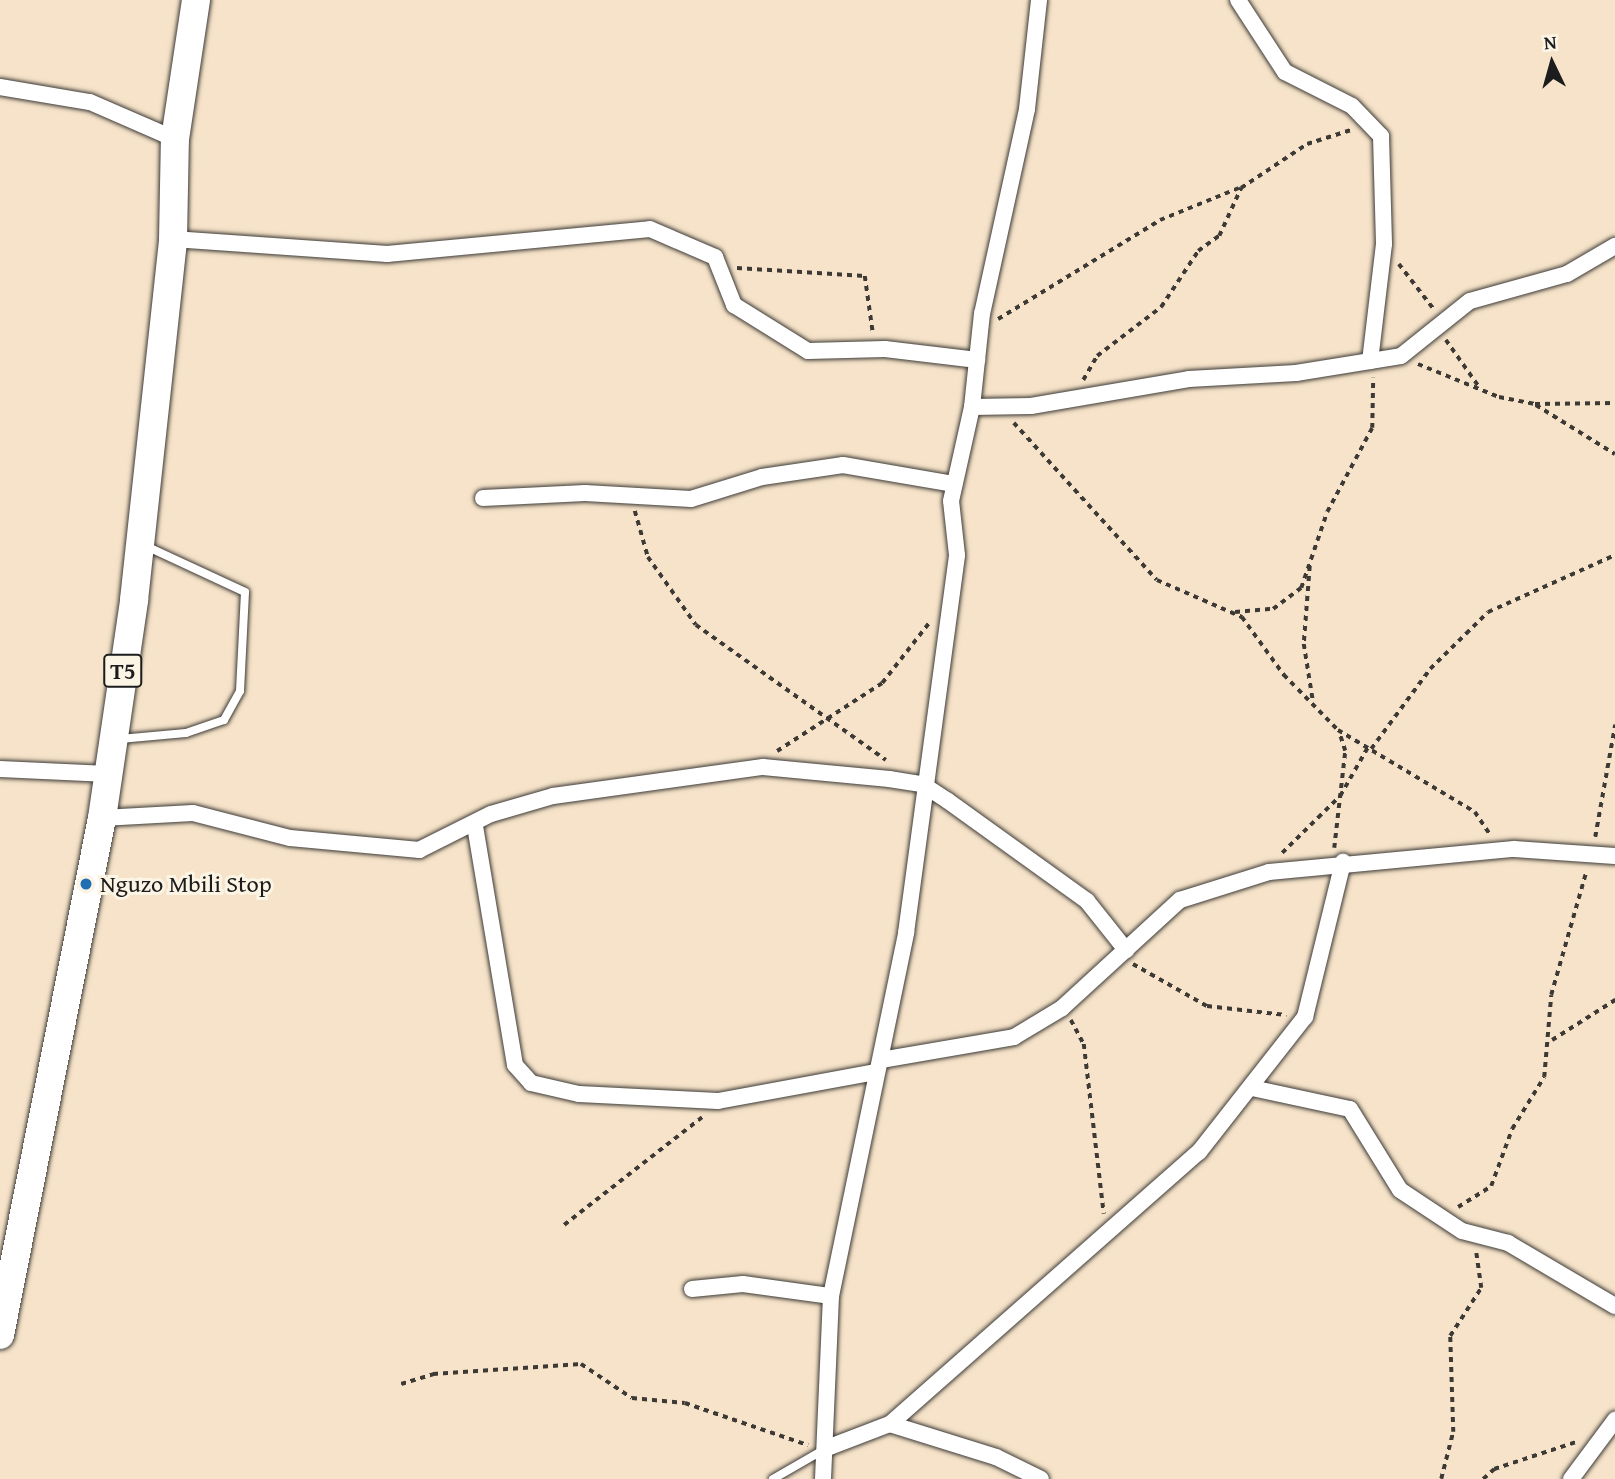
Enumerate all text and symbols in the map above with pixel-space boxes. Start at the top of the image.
north arrow [1517,28,1587,98]
text: N [1543,28,1558,57]
road number: T5 [102,652,144,691]
place label: Nguzo Mbili Stop [100,870,272,898]
marker: Nguzo Mbili Stop [78,876,94,892]

